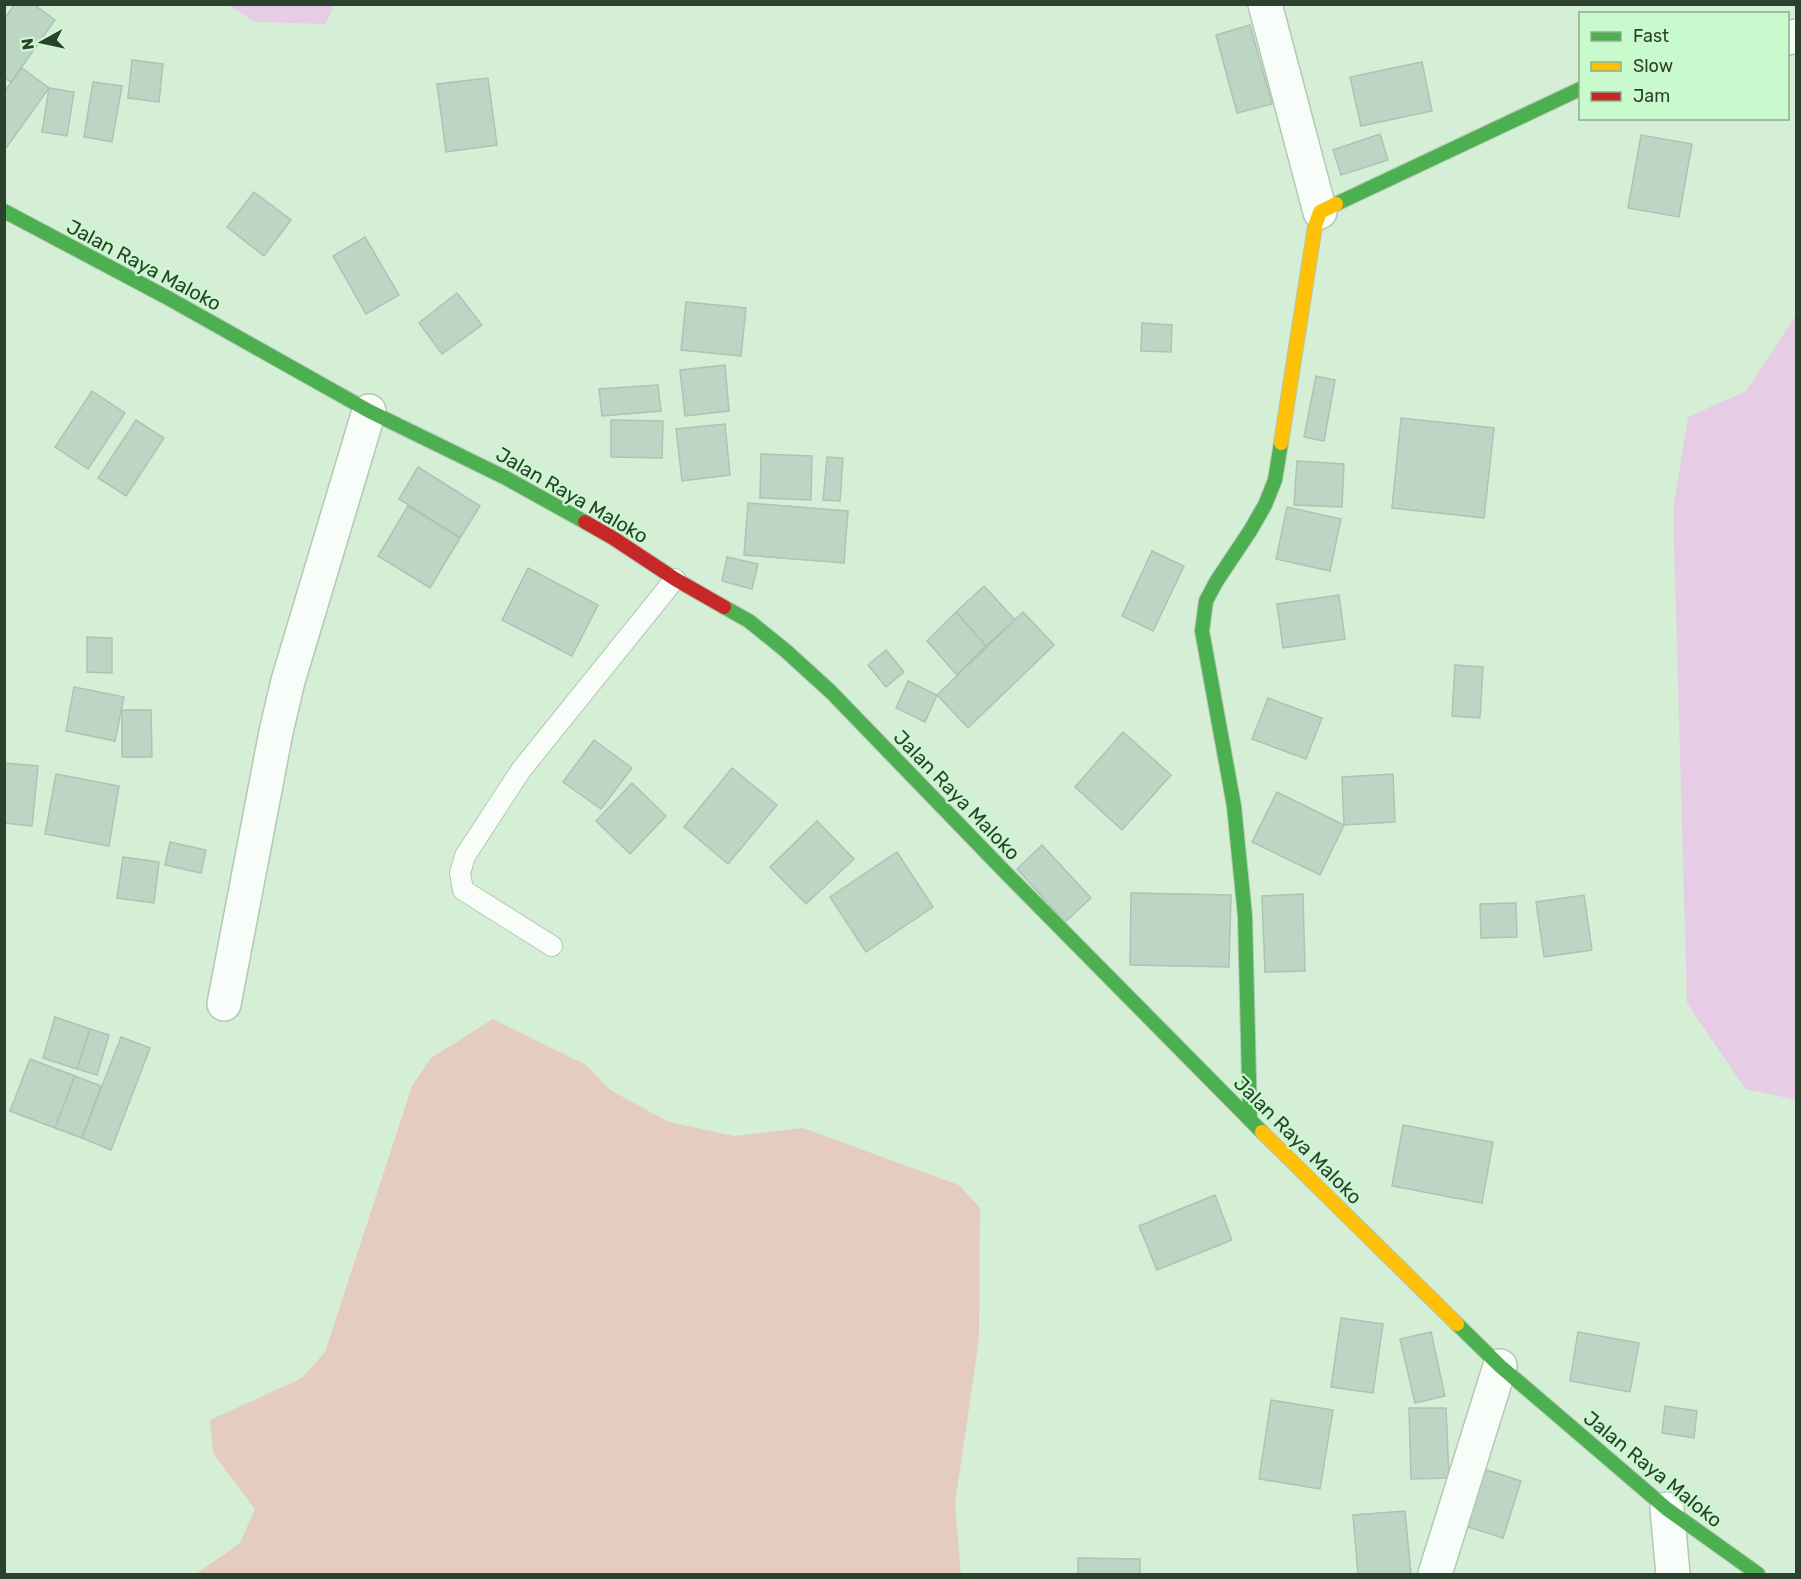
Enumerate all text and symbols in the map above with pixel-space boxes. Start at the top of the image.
north arrow [12,12,72,72]
legend [1579,12,1789,120]
text: Fast [1633,25,1669,47]
text: N [17,37,38,51]
text: Slow [1633,55,1673,77]
text: Jam [1633,85,1670,107]
street label: Jalan Raya Maloko [63,214,225,316]
street label: Jalan Raya Maloko [492,442,652,548]
street label: Jalan Raya Maloko [889,725,1025,865]
street label: Jalan Raya Maloko [1229,1071,1367,1209]
street label: Jalan Raya Maloko [1579,1406,1727,1532]

